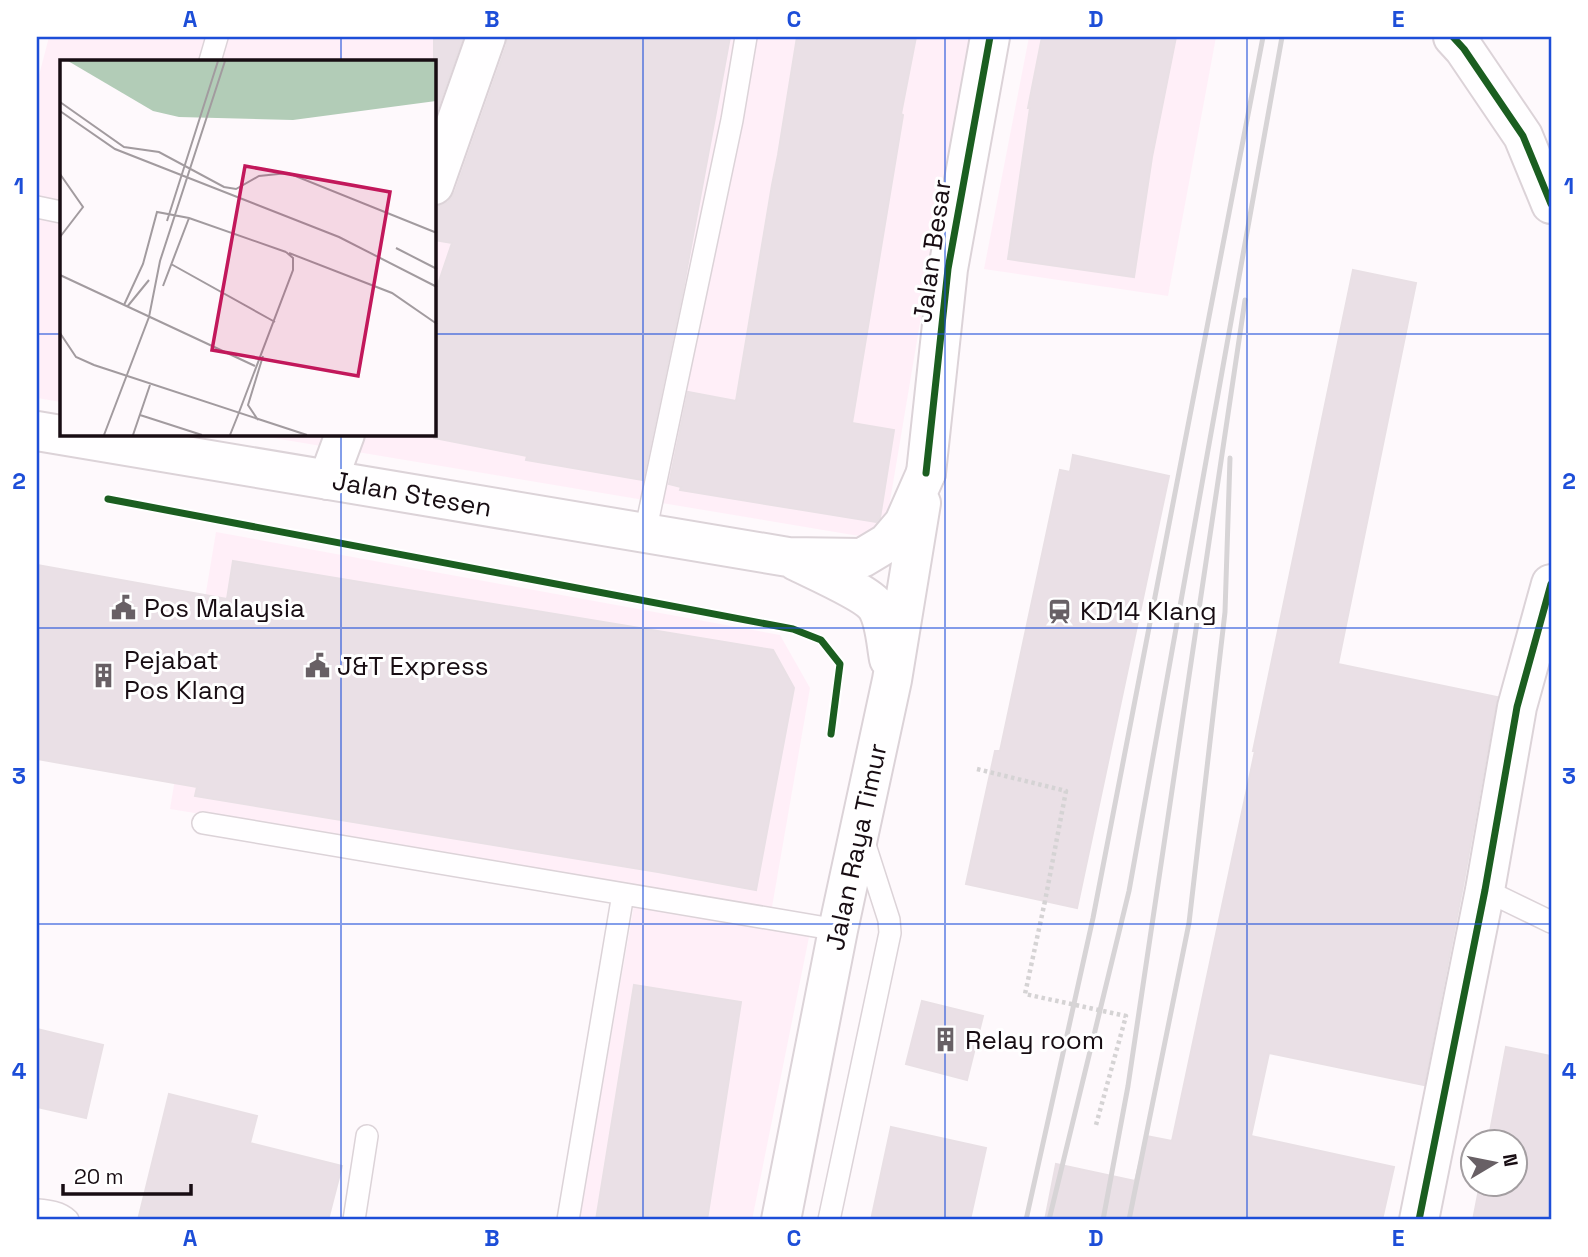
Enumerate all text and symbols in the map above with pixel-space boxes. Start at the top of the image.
text: A [183,4,198,34]
text: B [484,4,500,34]
text: C [787,4,801,34]
text: D [1088,4,1104,34]
text: E [1392,4,1404,34]
inset map [60,60,436,436]
text: 1 [14,171,24,201]
text: 1 [1564,171,1574,201]
street label: Jalan Besar [905,177,959,325]
street label: Jalan Stesen [330,463,494,525]
text: 2 [12,466,26,496]
text: 2 [1562,466,1576,496]
place label: Pos Malaysia [144,591,305,625]
public building icon: Pos Malaysia [110,594,138,622]
place label: KD14 Klang [1080,594,1217,628]
station icon: KD14 Klang [1046,597,1074,625]
place label: Pejabat Pos Klang [124,643,245,707]
place label: J&T Express [337,649,488,683]
public building icon: J&T Express [303,652,331,680]
building icon: Pejabat Pos Klang [90,661,118,689]
street label: Jalan Raya Timur [817,740,895,954]
text: 3 [12,761,26,791]
text: 3 [1562,761,1576,791]
place label: Relay room [965,1023,1104,1057]
building icon: Relay room [931,1026,959,1054]
text: 4 [12,1056,27,1086]
text: 4 [1562,1056,1577,1086]
north arrow [1458,1128,1528,1198]
scale bar [63,1152,191,1196]
text: N [1497,1152,1524,1169]
text: 20 m [74,1163,124,1190]
text: A [183,1223,198,1253]
text: B [484,1223,500,1253]
text: C [787,1223,801,1253]
text: D [1088,1223,1104,1253]
text: E [1392,1223,1404,1253]

